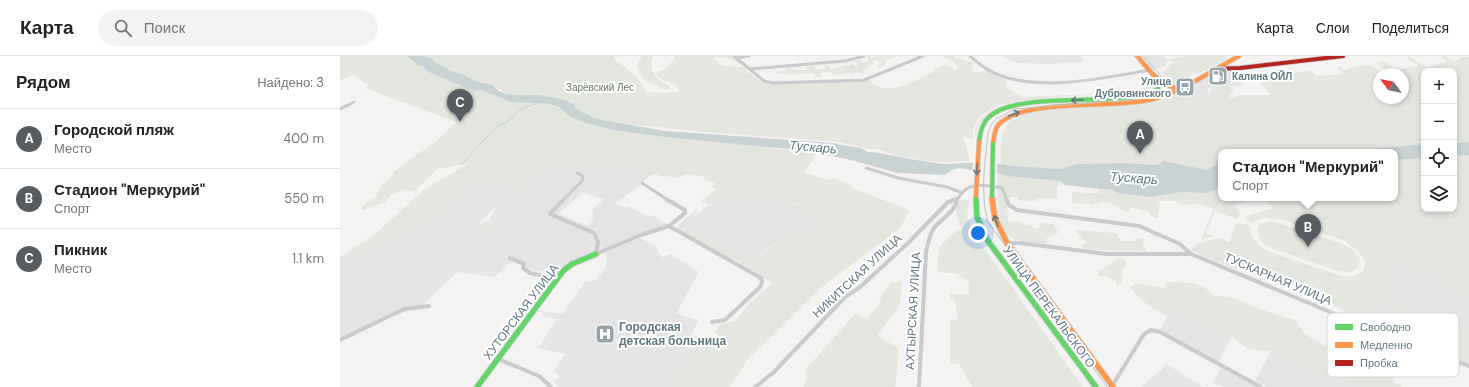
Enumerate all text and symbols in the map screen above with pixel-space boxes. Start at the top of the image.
search box [98,10,378,46]
text: Карта [20,15,74,40]
icon: search [112,17,134,39]
text: Поиск [144,18,185,38]
text: Карта [1256,19,1294,37]
text: Слои [1316,19,1350,37]
text: Поделиться [1372,19,1449,37]
fuel station icon: Калина ОЙЛ [1207,65,1229,87]
north arrow [1373,68,1409,104]
map controls [1421,68,1457,212]
button: + [1421,68,1457,104]
place label: Калина ОЙЛ [1232,70,1292,83]
text: Рядом [16,71,71,93]
text: Найдено: 3 [257,74,324,91]
place label: Улица Дубровинского [1095,75,1171,100]
bus stop icon: Улица Дубровинского [1174,76,1196,98]
park label: Зарёвский Лес [566,81,634,94]
pin: C [447,89,473,122]
one-way arrow [1071,97,1084,104]
button: − [1421,104,1457,140]
one-way arrow [1008,110,1020,118]
text: Городской пляж [54,120,174,140]
pin: A [1127,121,1153,154]
text: A [24,130,34,147]
text: 400 m [283,130,324,147]
water label: Тускарь [788,136,838,158]
text: Место [54,140,92,157]
button: locate [1421,140,1457,176]
popup [1218,149,1398,201]
text: Стадион "Меркурий" [1232,157,1384,177]
one-way arrow [974,162,981,175]
water label: Тускарь [1109,168,1159,188]
button: layers [1421,176,1457,212]
text: Спорт [1232,177,1269,194]
text: Стадион "Меркурий" [54,180,205,200]
text: B [25,190,33,207]
text: 550 m [284,190,324,207]
text: Спорт [54,200,91,217]
one-way arrow [992,214,999,227]
pin: B [1295,214,1321,247]
your location [968,223,988,243]
street label: НИКИТСКАЯ УЛИЦА [809,230,905,322]
text: Пикник [54,240,107,260]
street label: УЛИЦА ПЕРЕКАЛЬСКОГО [999,243,1099,371]
street label: ТУСКАРНАЯ УЛИЦА [1222,249,1334,309]
text: C [24,250,34,267]
text: 1.1 km [292,250,324,267]
street label: АХТЫРСКАЯ УЛИЦА [902,252,924,370]
text: Место [54,260,92,277]
street label: ХУТОРСКАЯ УЛИЦА [480,261,562,363]
legend [1327,313,1459,377]
place label: Городская детская больница [619,319,727,349]
text: Свободно [1360,320,1411,334]
hospital icon: Городская детская больница [594,323,616,345]
text: Медленно [1360,338,1412,352]
text: Пробка [1360,356,1398,370]

